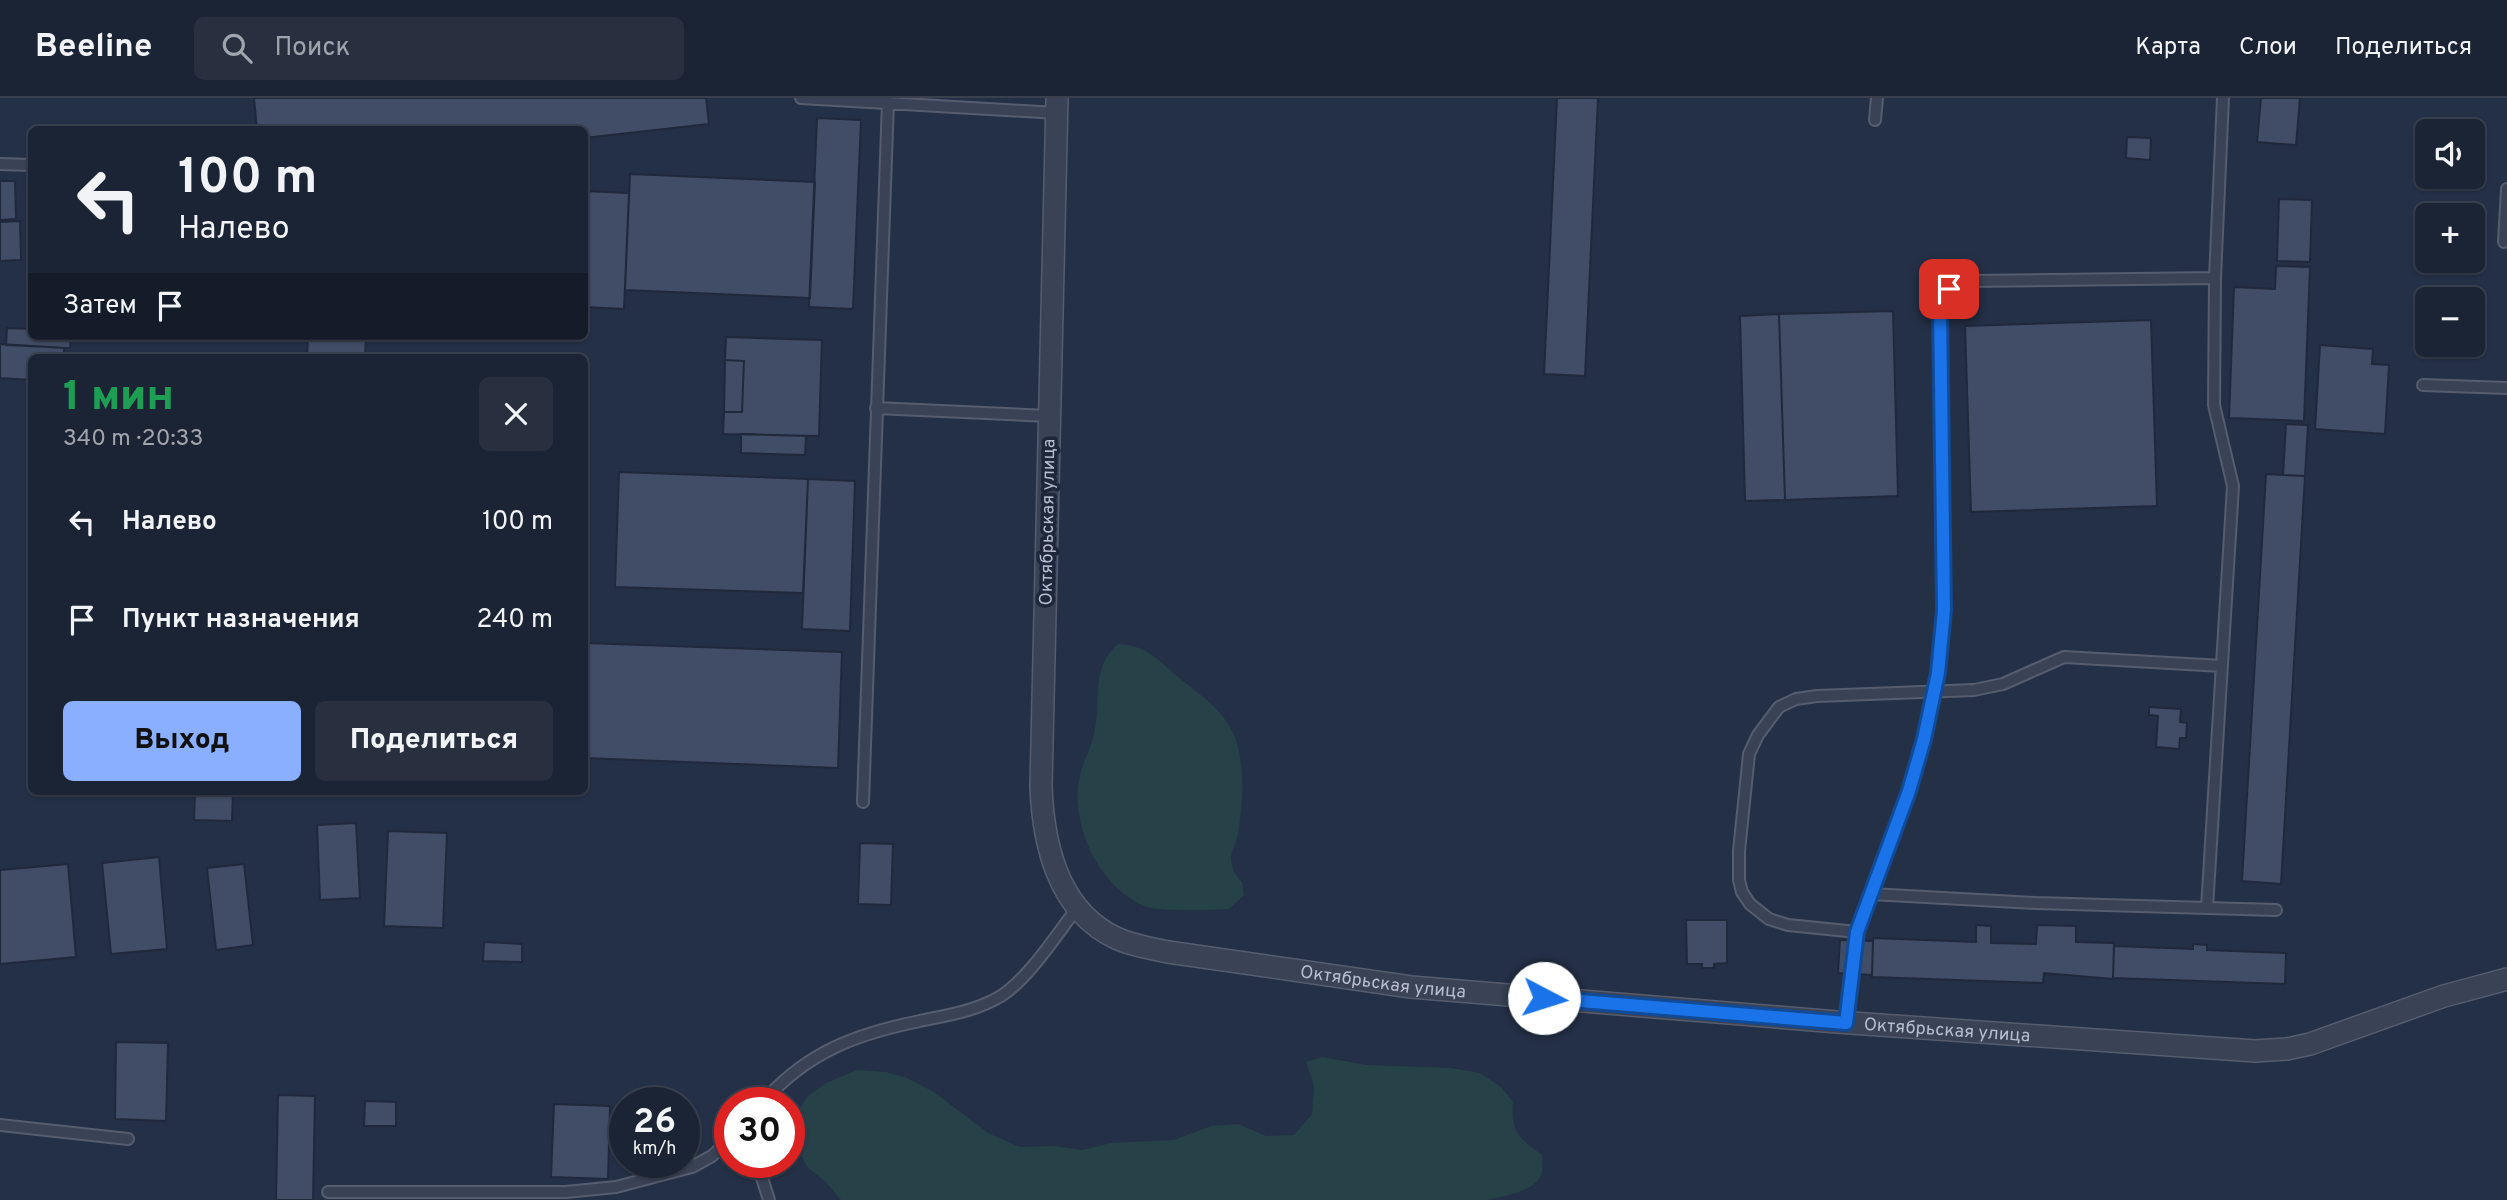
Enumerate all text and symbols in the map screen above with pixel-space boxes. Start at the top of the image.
search box [194,17,684,80]
text: Beeline [35,27,152,69]
icon: search [218,29,256,67]
text: Поиск [274,32,350,65]
text: Карта [2135,33,2201,63]
text: Слои [2239,33,2297,63]
text: Поделиться [2335,33,2472,63]
map controls [2415,119,2485,357]
button: sound [2415,119,2485,189]
text: 100 m [178,149,317,211]
icon: left [63,154,154,245]
button: + [2415,203,2485,273]
text: Налево [178,210,290,250]
pin [1919,259,1979,319]
icon: arrive [1930,270,1968,308]
icon: arrive [151,287,189,325]
button: − [2415,287,2485,357]
text: Затем [63,290,137,323]
text: 1 мин [63,372,174,425]
button: close [479,377,553,451]
text: 340 m · 20:33 [63,425,203,454]
street label: Октябрьская улица [1036,438,1061,606]
icon: left [63,503,101,541]
text: Налево [122,506,217,539]
text: 100 m [482,506,553,539]
icon: arrive [63,601,101,639]
text: Пункт назначения [122,604,360,637]
text: 240 m [476,604,553,637]
button: Выход [63,701,301,781]
button: Поделиться [315,701,553,781]
street label: Октябрьская улица [1299,961,1467,1004]
position arrow [1507,961,1581,1035]
street label: Октябрьская улица [1863,1014,2031,1048]
speed limit sign: 30 [714,1087,805,1178]
text: 26 [633,1101,676,1145]
text: km/h [633,1138,676,1161]

